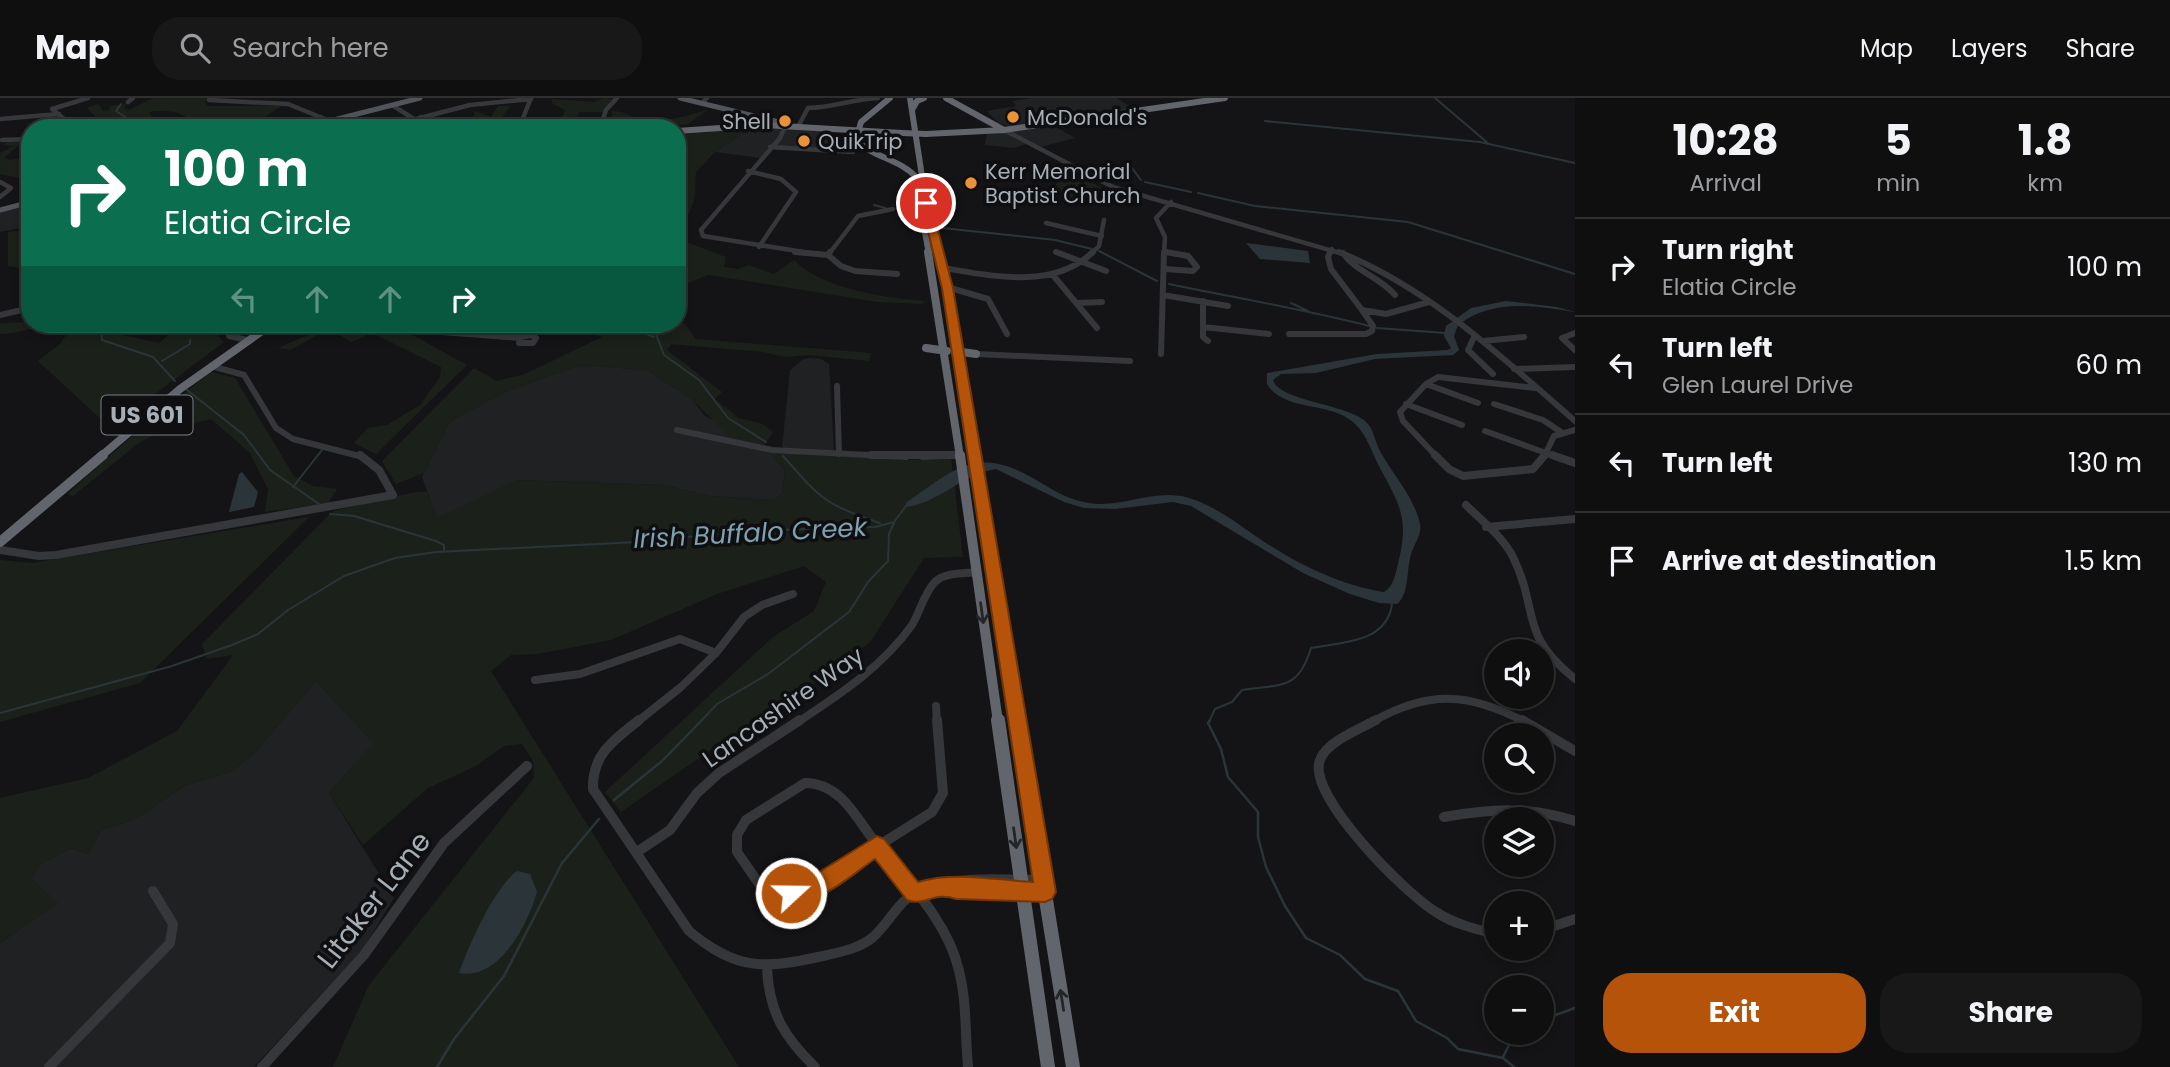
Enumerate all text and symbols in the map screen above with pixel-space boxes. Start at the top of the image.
search box [152,17,642,80]
text: Map [35,24,110,71]
icon: search [176,29,214,67]
text: Search here [232,30,389,66]
text: Map [1860,32,1913,65]
text: Layers [1951,32,2027,65]
text: Share [2065,32,2135,65]
place label: McDonald's [1027,103,1147,132]
place label: Shell [722,107,771,136]
marker: McDonald's [1005,109,1021,125]
text: 10:28 [1672,111,1779,170]
text: 5 [1885,111,1912,170]
text: 1.8 [2018,111,2073,170]
marker: Shell [777,113,793,129]
place label: QuikTrip [818,127,903,156]
marker: QuikTrip [796,133,812,149]
text: 100 m [164,135,309,203]
icon: right [49,147,140,238]
place label: Kerr Memorial Baptist Church [985,157,1140,210]
text: Arrival [1689,167,1762,199]
text: min [1876,167,1920,199]
text: km [2027,167,2063,199]
pin [896,173,956,233]
marker: Kerr Memorial Baptist Church [963,175,979,191]
icon: arrive [907,184,945,222]
text: Elatia Circle [164,200,351,245]
text: Turn right [1662,232,1794,268]
icon: right [1603,248,1641,286]
text: 100 m [2067,249,2142,285]
text: Elatia Circle [1662,271,1797,303]
icon: left [225,280,263,318]
icon: ahead [298,280,336,318]
icon: ahead [371,280,409,318]
icon: right [444,280,482,318]
text: Turn left [1662,330,1773,366]
icon: left [1603,346,1641,384]
text: 60 m [2075,347,2142,383]
text: Glen Laurel Drive [1662,369,1853,401]
road number: US 601 [102,396,192,434]
icon: left [1603,444,1641,482]
text: Turn left [1662,445,1773,481]
text: 130 m [2068,445,2142,481]
water label: Irish Buffalo Creek [632,509,869,557]
icon: arrive [1603,542,1641,580]
text: Arrive at destination [1662,543,1937,579]
text: 1.5 km [2065,543,2142,579]
one-way arrow [976,601,989,624]
street label: Lancashire Way [696,639,871,775]
map controls [1484,639,1554,1045]
button: sound [1484,639,1554,709]
button: search [1484,723,1554,793]
button: layers [1484,807,1554,877]
street label: Litaker Lane [308,823,440,977]
one-way arrow [1009,826,1022,849]
position arrow [754,856,828,930]
button: + [1484,891,1554,961]
button: Exit [1603,973,1866,1053]
button: Share [1880,973,2142,1053]
button: − [1484,975,1554,1045]
one-way arrow [1055,989,1068,1012]

